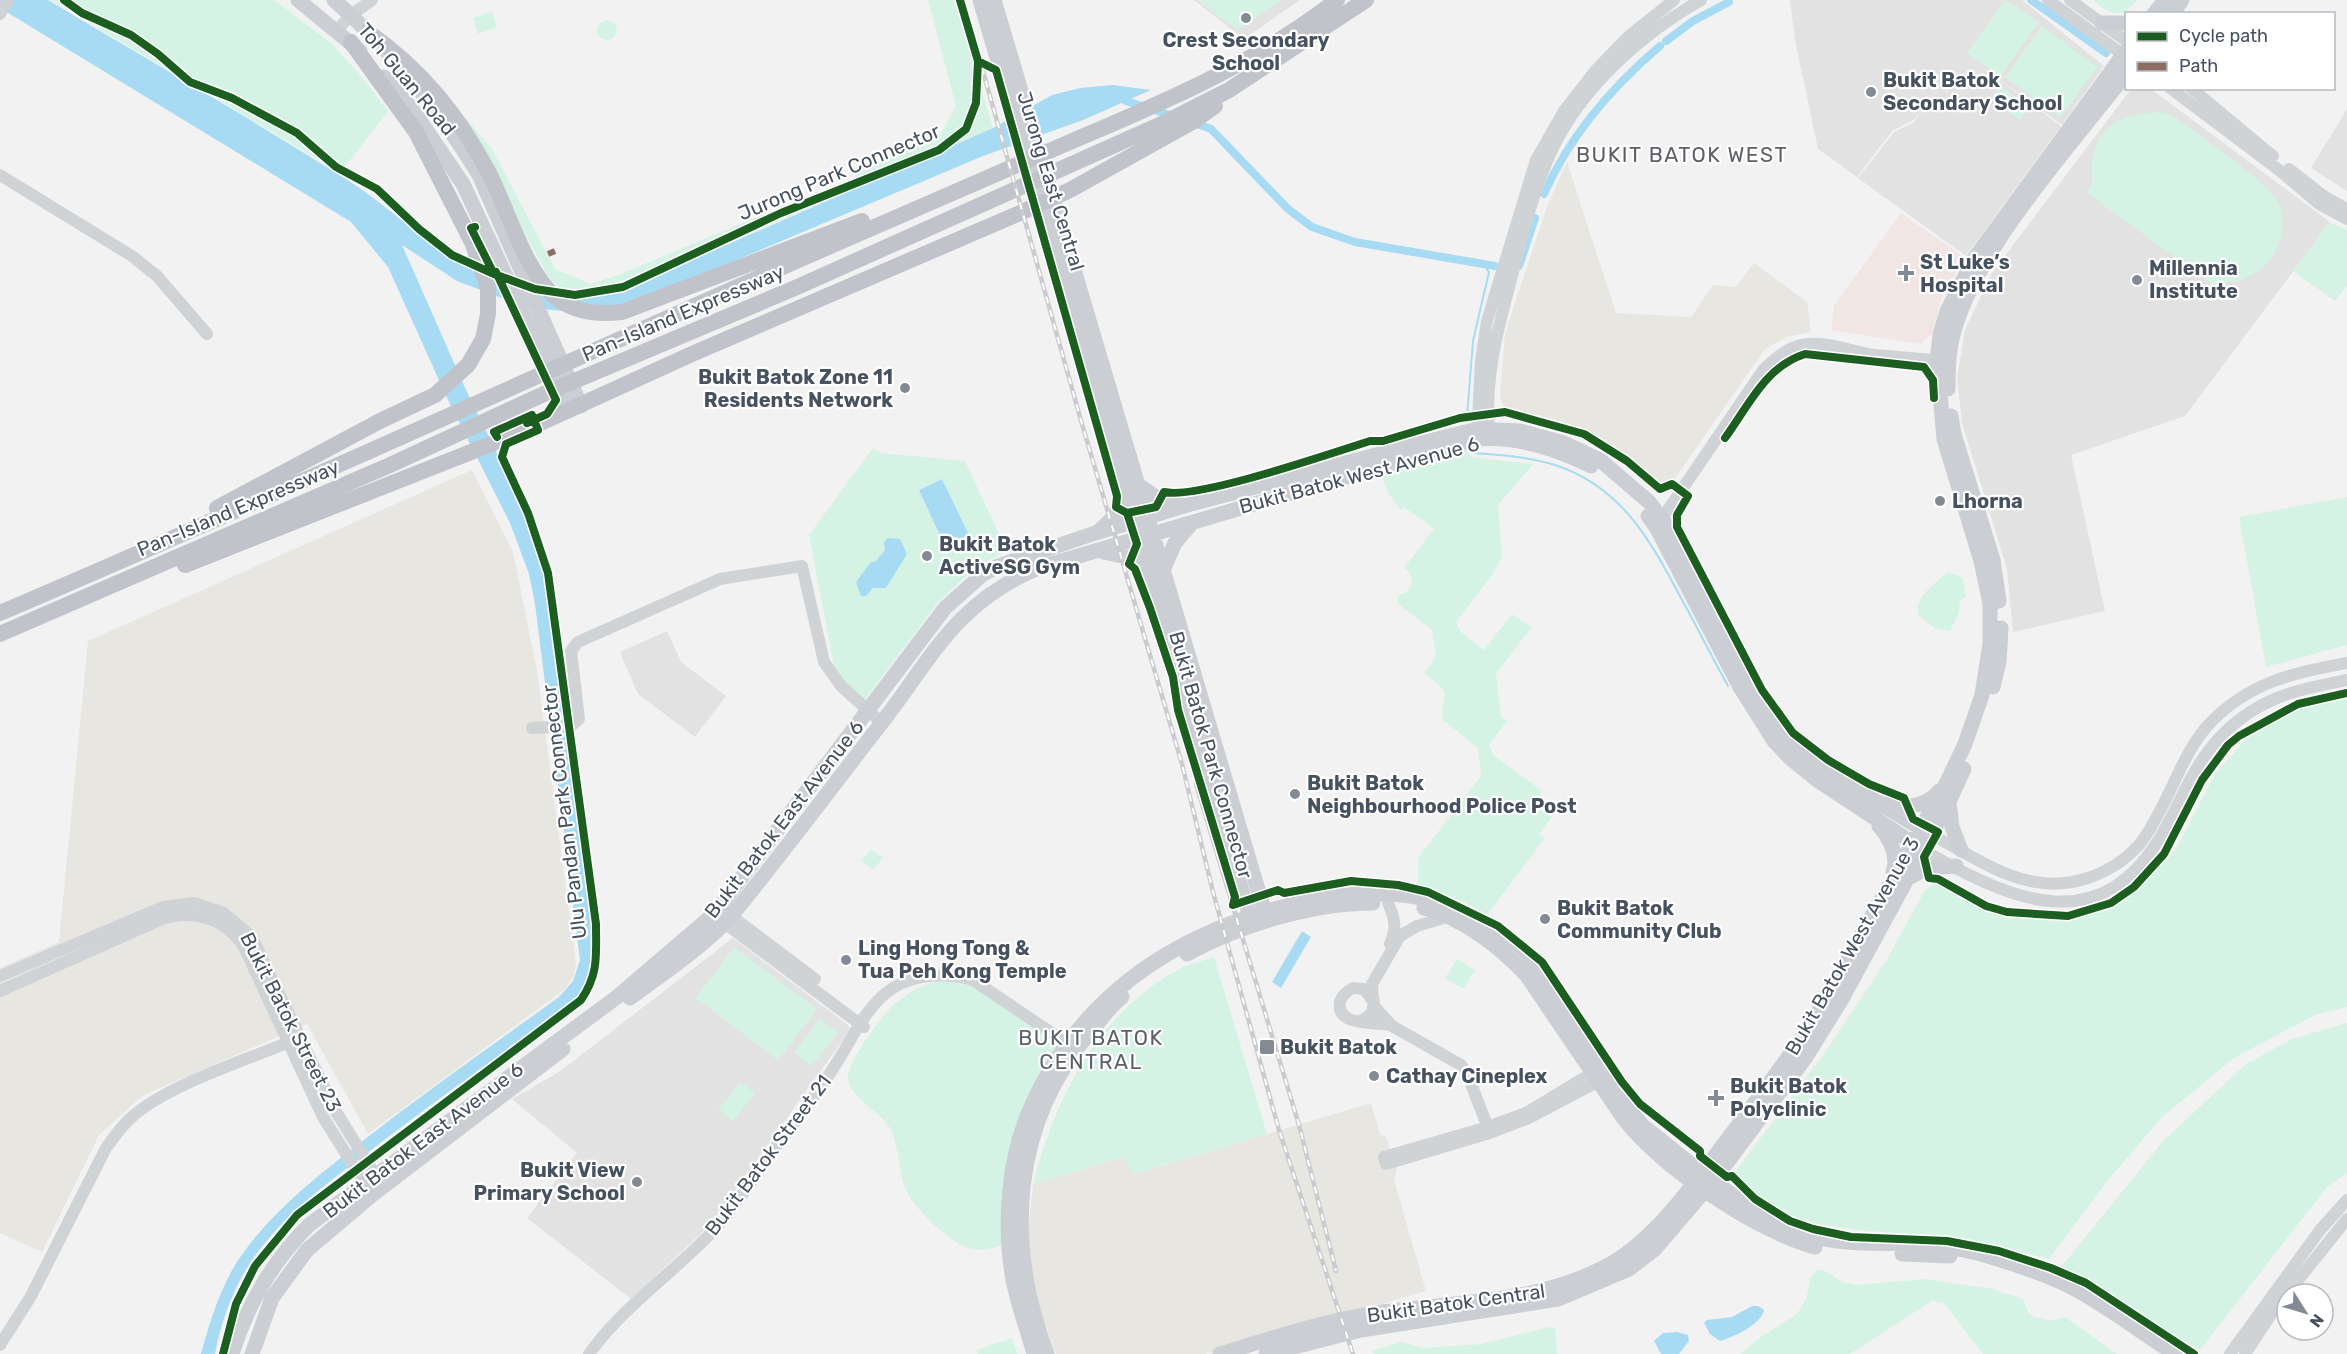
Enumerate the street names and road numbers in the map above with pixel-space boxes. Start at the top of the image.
street label: Toh Guan Road [353,18,461,140]
street label: Jurong East Central [1012,88,1090,274]
street label: Jurong Park Connector [734,118,944,225]
street label: Pan-Island Expressway [578,260,788,366]
street label: Bukit Batok West Avenue 6 [1236,431,1482,519]
street label: Pan-Island Expressway [133,455,343,561]
street label: Bukit Batok Park Connector [1164,628,1258,882]
street label: Ulu Pandan Park Connector [536,683,592,941]
street label: Bukit Batok East Avenue 6 [699,715,869,923]
street label: Bukit Batok West Avenue 3 [1780,833,1924,1059]
street label: Bukit Batok Street 23 [235,928,347,1116]
street label: Bukit Batok East Avenue 6 [318,1057,528,1223]
street label: Bukit Batok Street 21 [700,1070,836,1240]
street label: Bukit Batok Central [1365,1279,1547,1327]

